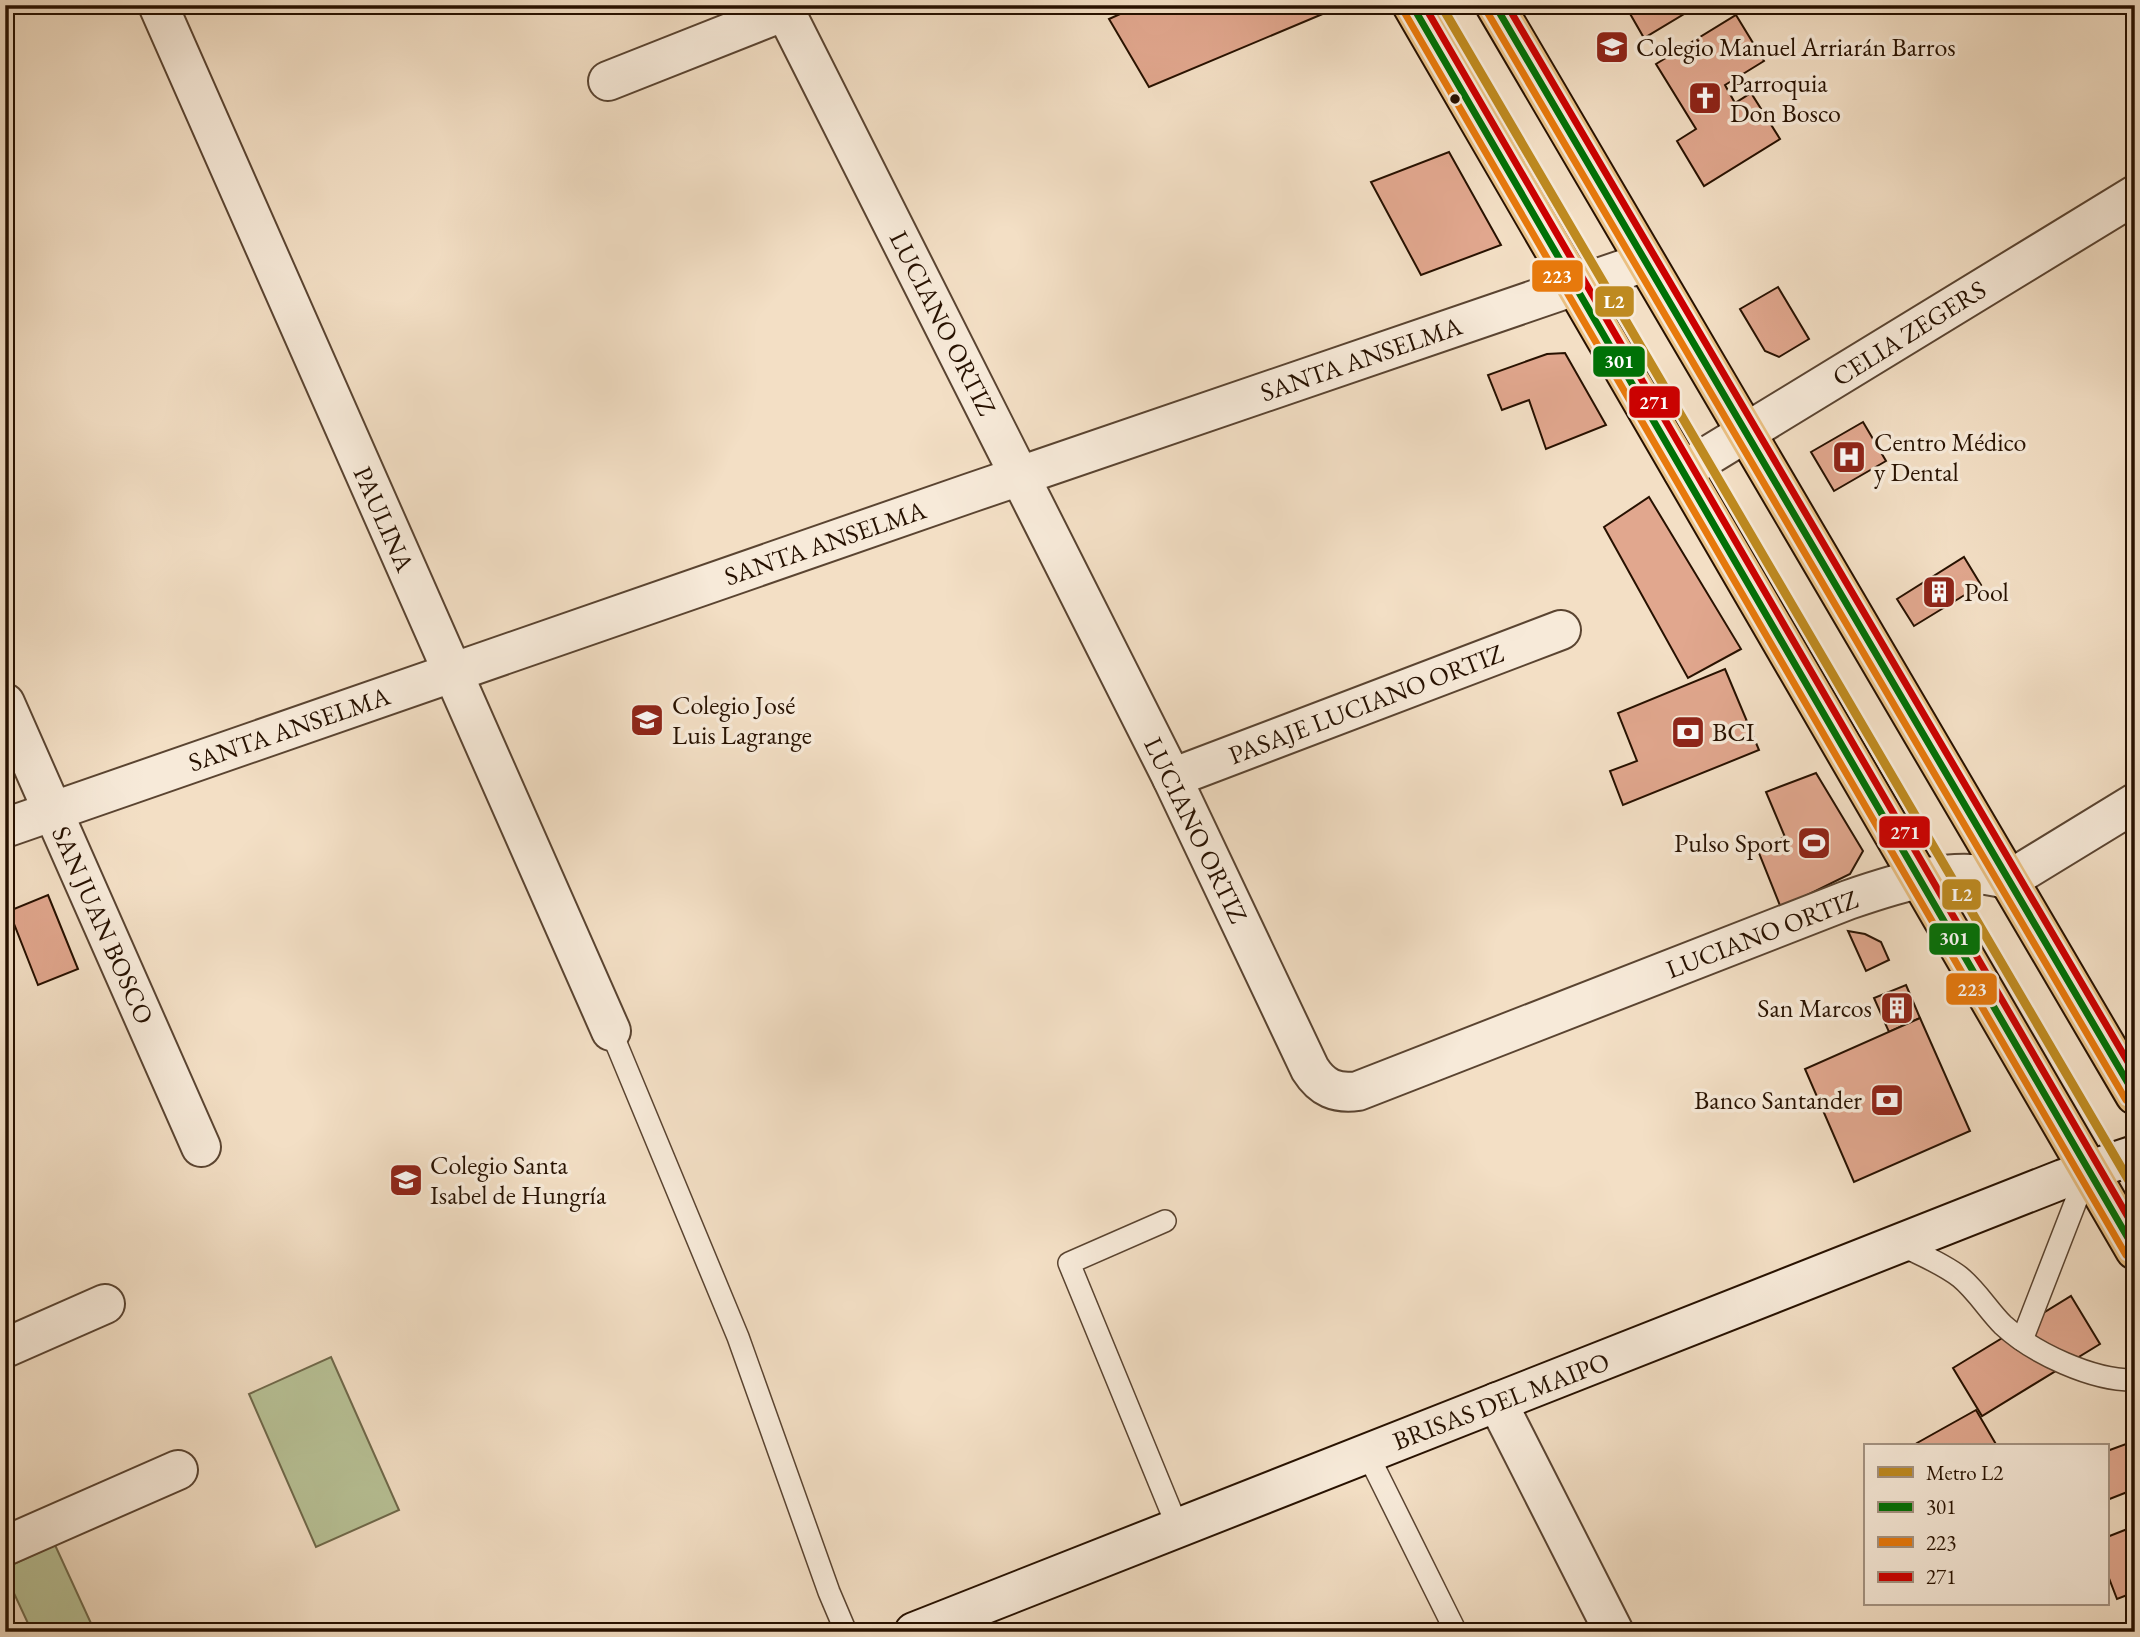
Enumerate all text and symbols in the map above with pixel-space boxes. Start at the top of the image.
school or university icon: Colegio Manuel Arriarán Barros [1593,28,1631,66]
place label: Colegio Manuel Arriarán Barros [1636,30,1956,64]
place label: Parroquia Don Bosco [1730,66,1841,130]
church icon: Parroquia Don Bosco [1686,79,1724,117]
unlabelled marker [1448,92,1462,106]
street label: LUCIANO ORTIZ [882,225,1004,421]
line badge: 223 [1531,259,1584,293]
text: 223 [1542,264,1572,289]
street label: CELIA ZEGERS [1826,272,1992,394]
line badge: L2 [1594,285,1635,318]
text: L2 [1603,289,1625,314]
street label: SANTA ANSELMA [1256,308,1467,409]
line badge: 301 [1592,345,1646,378]
text: 301 [1604,349,1634,374]
line badge: 271 [1628,385,1681,419]
text: 271 [1639,390,1669,415]
place label: Centro Médico y Dental [1874,425,2027,489]
hospital icon: Centro Médico y Dental [1830,438,1868,476]
street label: PAULINA [346,461,423,578]
street label: SANTA ANSELMA [720,492,931,593]
building icon: Pool [1920,573,1958,611]
place label: Pool [1964,575,2009,609]
street label: PASAJE LUCIANO ORTIZ [1224,636,1509,772]
street label: SANTA ANSELMA [184,678,395,779]
place label: Colegio José Luis Lagrange [672,688,812,752]
school or university icon: Colegio José Luis Lagrange [628,701,666,739]
bank icon: BCI [1669,713,1707,751]
place label: BCI [1712,715,1755,749]
street label: LUCIANO ORTIZ [1136,731,1256,929]
line badge: 271 [1878,815,1931,849]
text: 271 [1890,820,1920,845]
street label: SAN JUAN BOSCO [44,821,162,1029]
sports icon: Pulso Sport [1795,824,1833,862]
place label: Pulso Sport [1674,826,1790,860]
line badge: L2 [1941,878,1982,911]
street label: LUCIANO ORTIZ [1661,882,1863,986]
text: L2 [1951,882,1973,907]
line badge: 301 [1928,922,1981,956]
text: 301 [1939,926,1969,951]
line badge: 223 [1945,972,1998,1006]
text: 223 [1957,977,1987,1002]
building icon: San Marcos [1878,989,1916,1027]
place label: San Marcos [1757,991,1872,1025]
bank icon: Banco Santander [1868,1081,1906,1119]
place label: Banco Santander [1694,1083,1862,1117]
place label: Colegio Santa Isabel de Hungría [430,1148,607,1212]
school or university icon: Colegio Santa Isabel de Hungría [387,1161,425,1199]
street label: BRISAS DEL MAIPO [1388,1344,1614,1458]
legend [1864,1444,2108,1606]
text: Metro L2 [1926,1459,2003,1486]
text: 301 [1926,1493,1956,1520]
text: 223 [1926,1529,1956,1556]
text: 271 [1926,1563,1956,1590]

